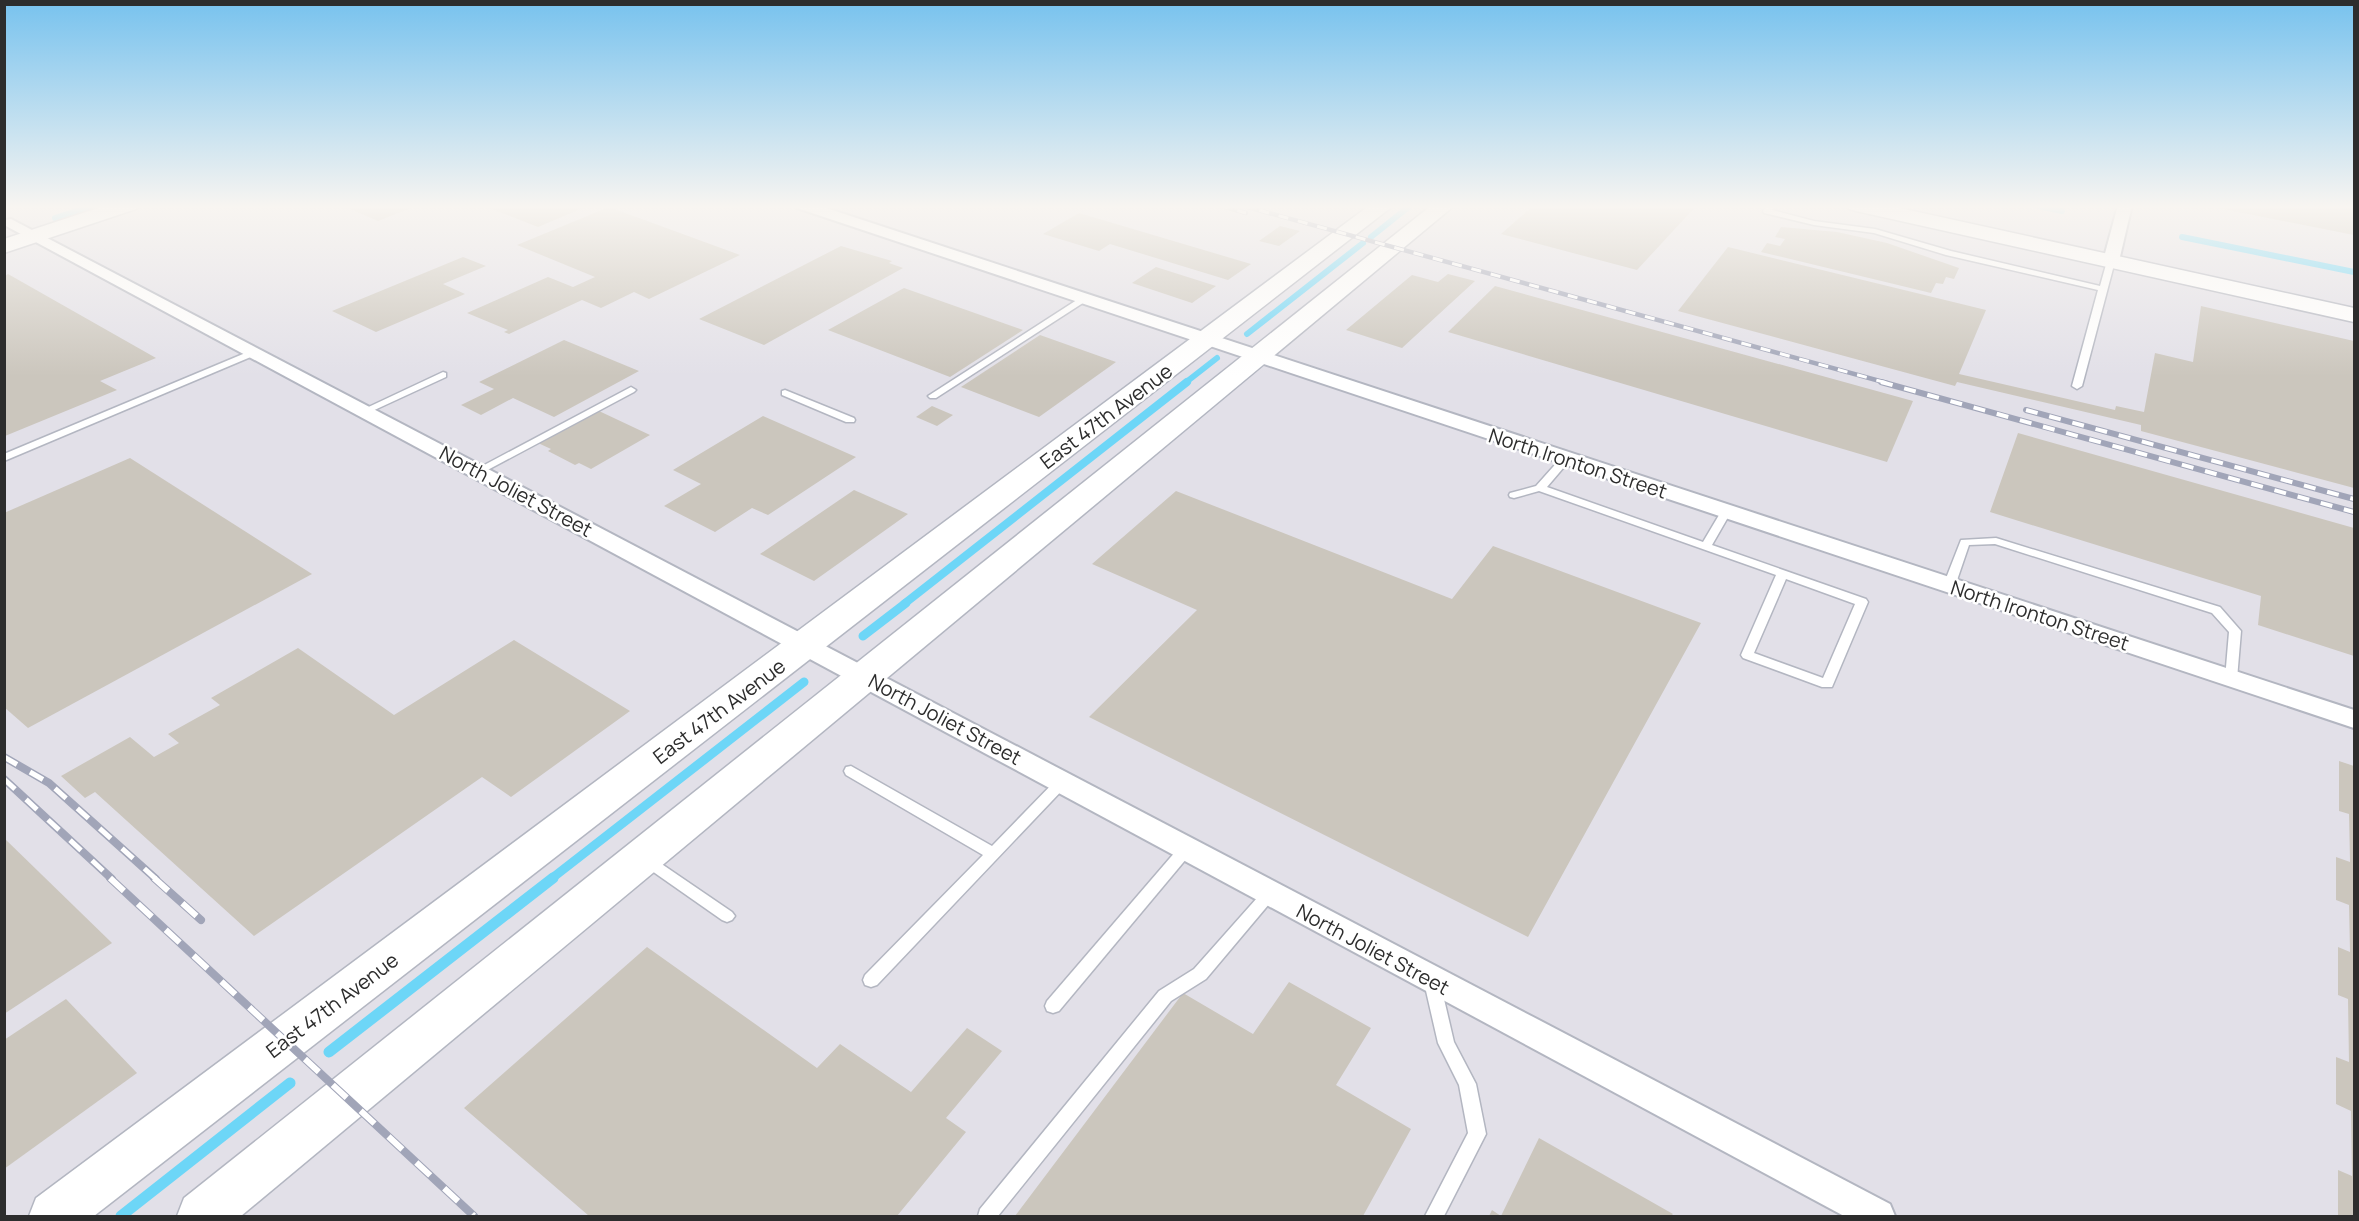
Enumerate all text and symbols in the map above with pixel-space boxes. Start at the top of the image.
street label: East 47th Avenue [1034,357,1178,475]
street label: North Ironton Street [1485,421,1671,505]
street label: North Joliet Street [435,439,597,543]
street label: North Ironton Street [1947,573,2133,657]
street label: East 47th Avenue [647,652,791,770]
street label: North Joliet Street [864,667,1026,771]
street label: North Joliet Street [1292,897,1454,1001]
street label: East 47th Avenue [260,946,404,1064]

